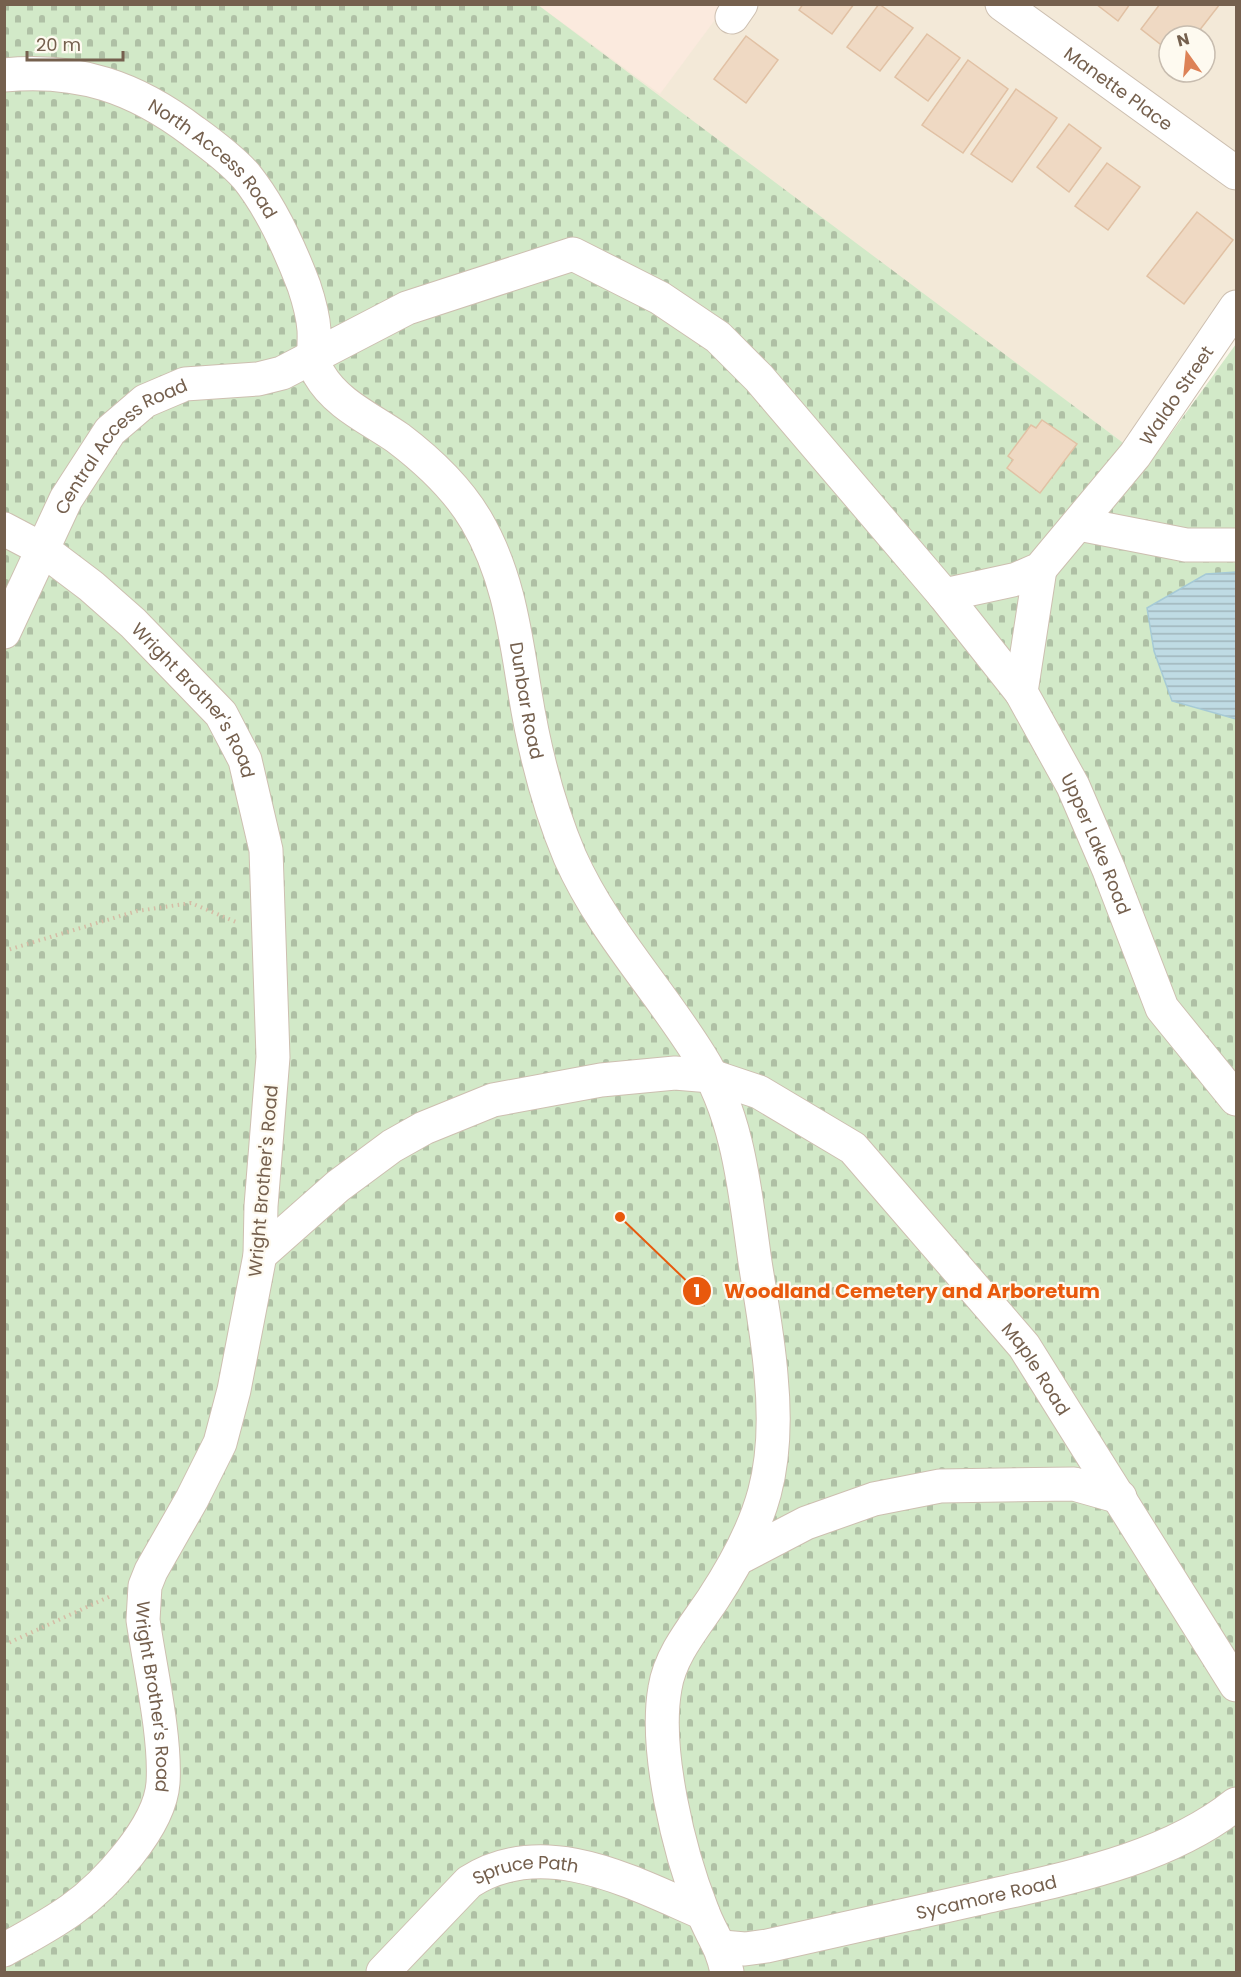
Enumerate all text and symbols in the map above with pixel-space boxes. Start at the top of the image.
scale bar [27,24,123,62]
north arrow [1157,24,1217,84]
text: N [1174,27,1192,53]
text: 20 m [36,32,81,57]
street label: Manette Place [1059,41,1178,136]
street label: North Access Road [144,92,284,223]
street label: Waldo Street [1133,340,1219,450]
street label: Central Access Road [48,372,191,518]
street label: Wright Brother's Road [126,617,261,780]
street label: Dunbar Road [504,640,550,762]
street label: Upper Lake Road [1056,768,1137,918]
street label: Wright Brother's Road [242,1084,284,1278]
callout: Woodland Cemetery and Arboretum [682,1272,1112,1310]
text: Woodland Cemetery and Arboretum [724,1277,1100,1305]
text: 1 [694,1278,700,1303]
street label: Maple Road [996,1317,1077,1420]
street label: Wright Brother's Road [130,1600,176,1794]
street label: Spruce Path [468,1849,581,1890]
street label: Sycamore Road [914,1868,1059,1925]

